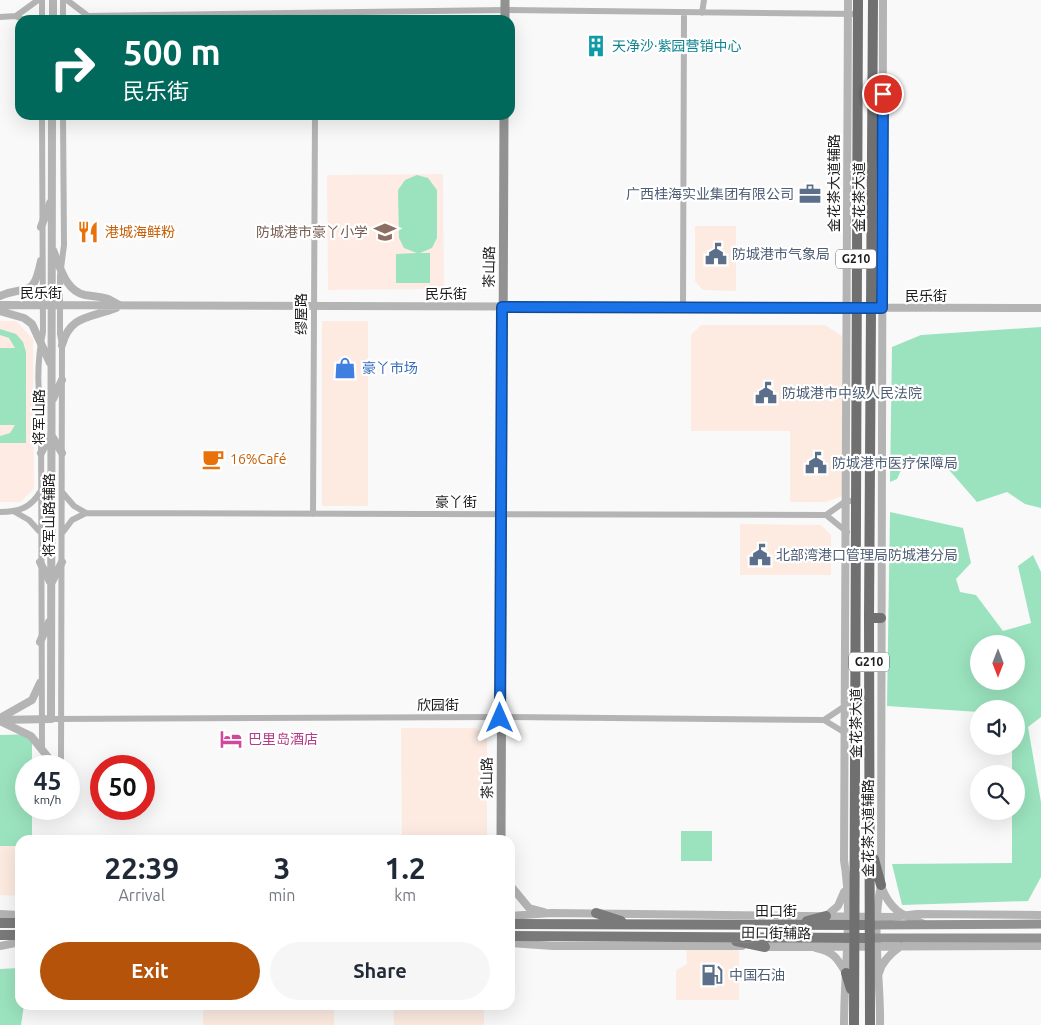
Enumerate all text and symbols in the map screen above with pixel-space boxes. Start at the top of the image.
text: 500 m [123,32,221,72]
building icon: 天净沙·紫园营销中心 [583,33,609,59]
icon: right [40,35,105,100]
place label: 天净沙·紫园营销中心 [612,38,741,54]
pin [862,73,904,115]
text: 民乐街 [123,78,189,103]
icon: arrive [869,80,897,108]
street label: 金花茶大道辅路 [826,134,842,232]
street label: 金花茶大道 [851,162,867,232]
office icon: 广西桂海实业集团有限公司 [797,181,823,207]
place label: 广西桂海实业集团有限公司 [626,186,794,202]
restaurant icon: 港城海鲜粉 [75,219,101,245]
school or university icon: 防城港市豪丫小学 [372,219,398,245]
place label: 港城海鲜粉 [105,224,175,240]
place label: 防城港市豪丫小学 [256,224,368,240]
public building icon: 防城港市气象局 [703,241,729,267]
street label: 茶山路 [481,246,497,288]
place label: 防城港市气象局 [732,246,830,262]
road number: G210 [836,250,876,268]
street label: 民乐街 [20,285,62,301]
street label: 民乐街 [425,286,467,302]
street label: 民乐街 [905,288,947,304]
street label: 缪屋路 [293,293,309,335]
shop icon: 豪丫市场 [332,355,358,381]
place label: 豪丫市场 [362,360,418,376]
public building icon: 防城港市中级人民法院 [753,380,779,406]
place label: 防城港市中级人民法院 [782,385,922,401]
street label: 将军山路 [31,389,47,445]
cafe icon: 16%Café [200,446,226,472]
public building icon: 防城港市医疗保障局 [803,450,829,476]
place label: 16%Café [230,451,286,467]
place label: 防城港市医疗保障局 [832,455,958,471]
street label: 将军山路辅路 [41,473,57,557]
street label: 豪丫街 [435,494,477,510]
public building icon: 北部湾港口管理局防城港分局 [747,542,773,568]
place label: 北部湾港口管理局防城港分局 [776,547,958,563]
north arrow [970,635,1025,690]
map controls [970,635,1025,820]
road number: G210 [849,652,889,672]
street label: 金花茶大道 [848,688,864,758]
position arrow [473,691,525,743]
street label: 欣园街 [417,697,459,713]
button: sound [970,700,1025,755]
hotel icon: 巴里岛酒店 [218,726,244,752]
place label: 巴里岛酒店 [248,731,318,747]
speed limit sign: 50 [90,755,155,820]
street label: 茶山路 [479,757,495,799]
button: search [970,765,1025,820]
text: 45 [33,767,62,795]
street label: 金花茶大道辅路 [860,779,876,877]
text: km/h [34,793,61,806]
text: 22:39 [104,851,179,885]
text: 3 [273,851,290,885]
text: 1.2 [385,851,426,885]
text: Arrival [118,886,165,904]
text: min [268,886,295,904]
text: km [394,886,416,904]
street label: 田口街 [755,903,797,919]
street label: 田口街辅路 [741,924,811,942]
button: Exit [40,942,260,1000]
button: Share [270,942,490,1000]
fuel station icon: 中国石油 [699,962,725,988]
place label: 中国石油 [729,967,785,983]

